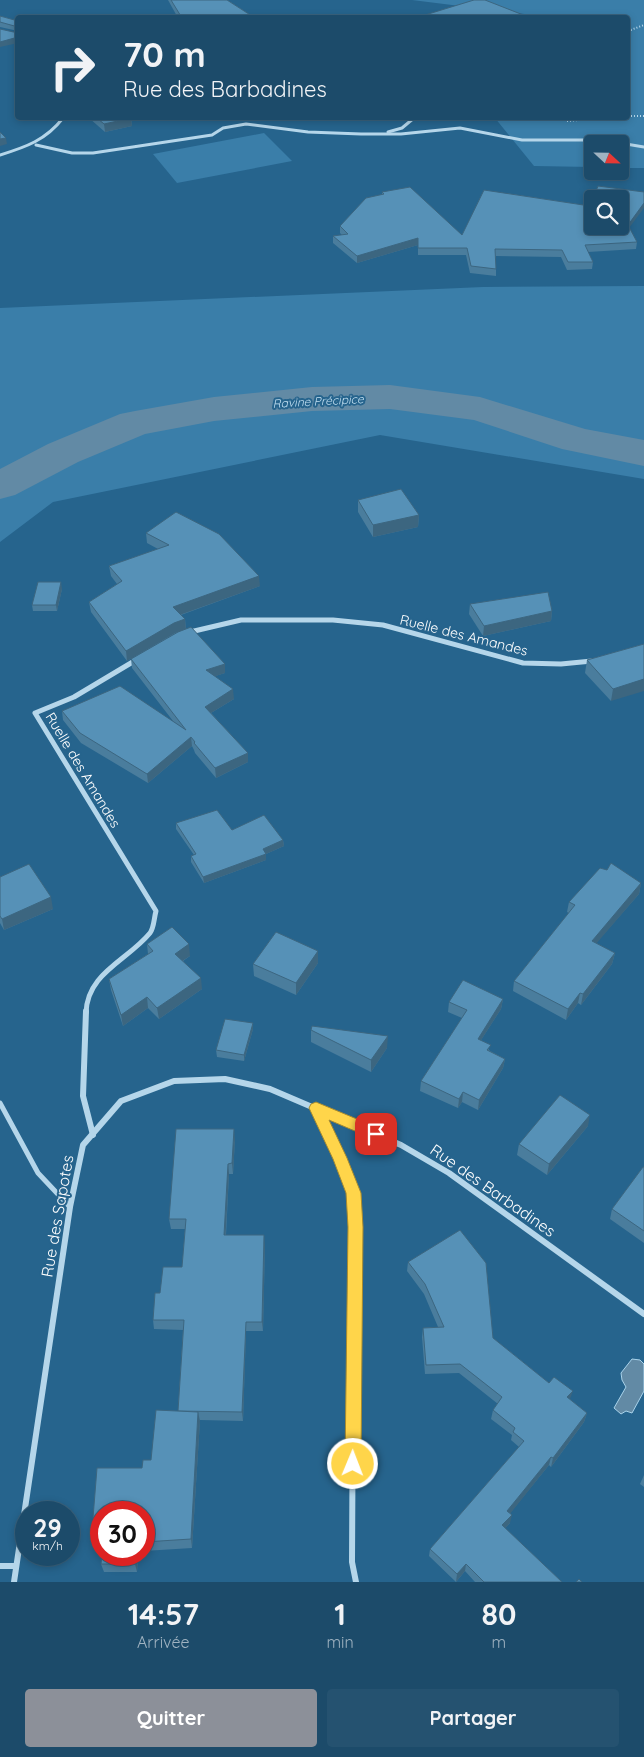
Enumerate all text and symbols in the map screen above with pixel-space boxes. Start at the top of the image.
text: 70 m [123,32,206,76]
icon: right [40,35,105,100]
text: Rue des Barbadines [123,75,327,103]
north arrow [584,135,629,180]
map controls [584,135,629,235]
button: search [584,190,629,235]
water label: Ravine Précipice [272,391,365,411]
street label: Ruelle des Amandes [398,610,530,660]
street label: Ruelle des Amandes [41,709,125,831]
pin [355,1113,397,1155]
icon: arrive [362,1120,390,1148]
street label: Rue des Barbadines [427,1139,559,1241]
street label: Rue des Sapotes [36,1153,78,1279]
position arrow [326,1437,378,1489]
speed limit sign: 30 [90,1501,155,1566]
text: 29 [33,1512,62,1543]
text: km/h [32,1538,63,1553]
text: 14:57 [128,1595,199,1633]
text: 1 [334,1595,346,1633]
text: 80 [481,1595,516,1633]
text: Arrivée [137,1632,190,1652]
text: min [327,1632,354,1652]
text: m [492,1632,506,1652]
button: Quitter [25,1689,317,1747]
button: Partager [327,1689,619,1747]

